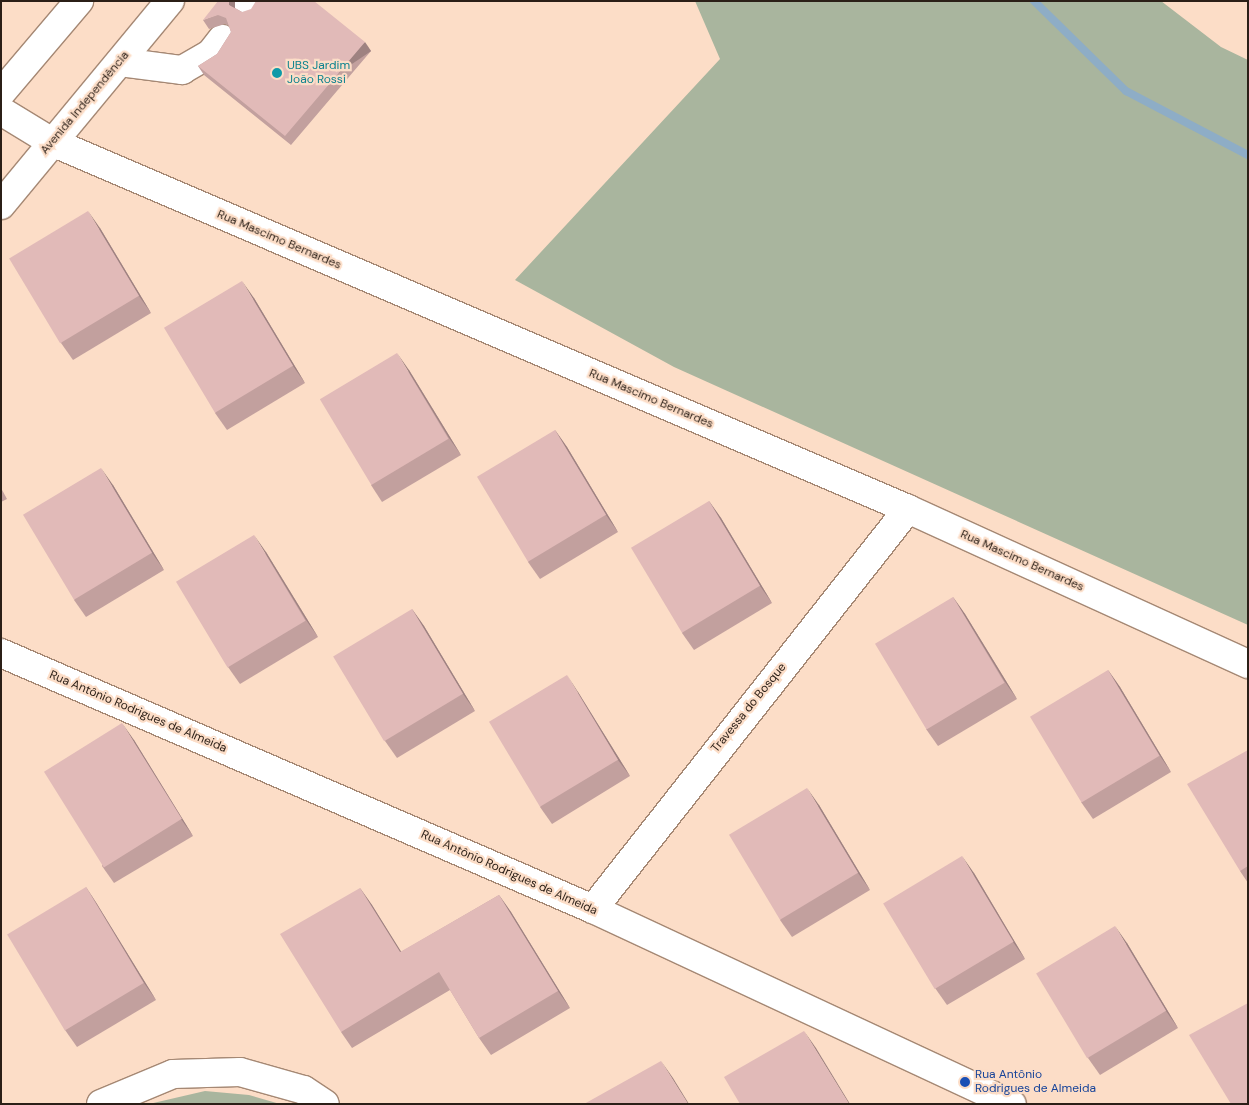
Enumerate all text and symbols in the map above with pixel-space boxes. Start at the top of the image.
street label: Avenida Independência [38,49,132,157]
place label: UBS Jardim João Rossi [287,59,350,87]
marker: UBS Jardim João Rossi [271,67,283,79]
street label: Rua Mascimo Bernardes [215,207,343,273]
street label: Rua Mascimo Bernardes [587,366,715,432]
street label: Rua Mascimo Bernardes [958,527,1086,595]
street label: Travessa do Bosque [709,660,789,756]
street label: Rua Antônio Rodrigues de Almeida [47,668,229,756]
street label: Rua Antônio Rodrigues de Almeida [419,828,599,918]
place label: Rua Antônio Rodrigues de Almeida [975,1068,1096,1096]
marker: Rua Antônio Rodrigues de Almeida [959,1076,971,1088]

